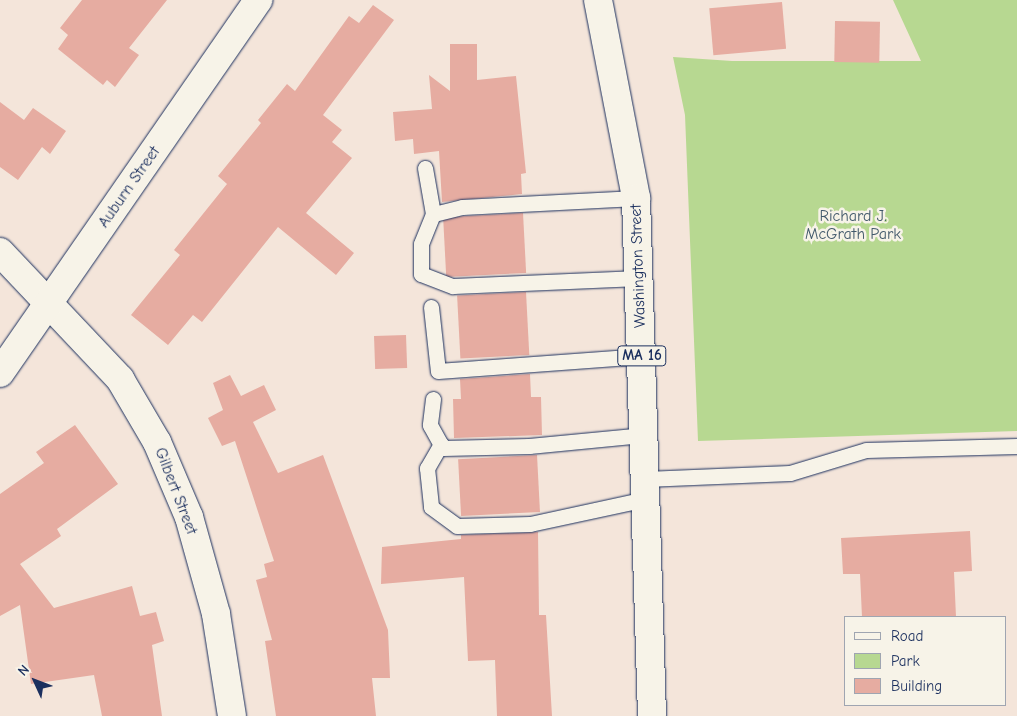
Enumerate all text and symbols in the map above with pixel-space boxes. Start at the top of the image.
street label: Auburn Street [94,143,164,231]
street label: Washington Street [626,204,650,328]
park label: Richard J. McGrath Park [805,206,901,244]
road number: MA 16 [617,344,667,368]
street label: Gilbert Street [151,445,201,537]
legend [844,616,1007,706]
text: Road [891,627,923,645]
text: Park [891,652,920,670]
north arrow [10,656,60,706]
text: N [14,661,33,680]
text: Building [891,677,942,695]

